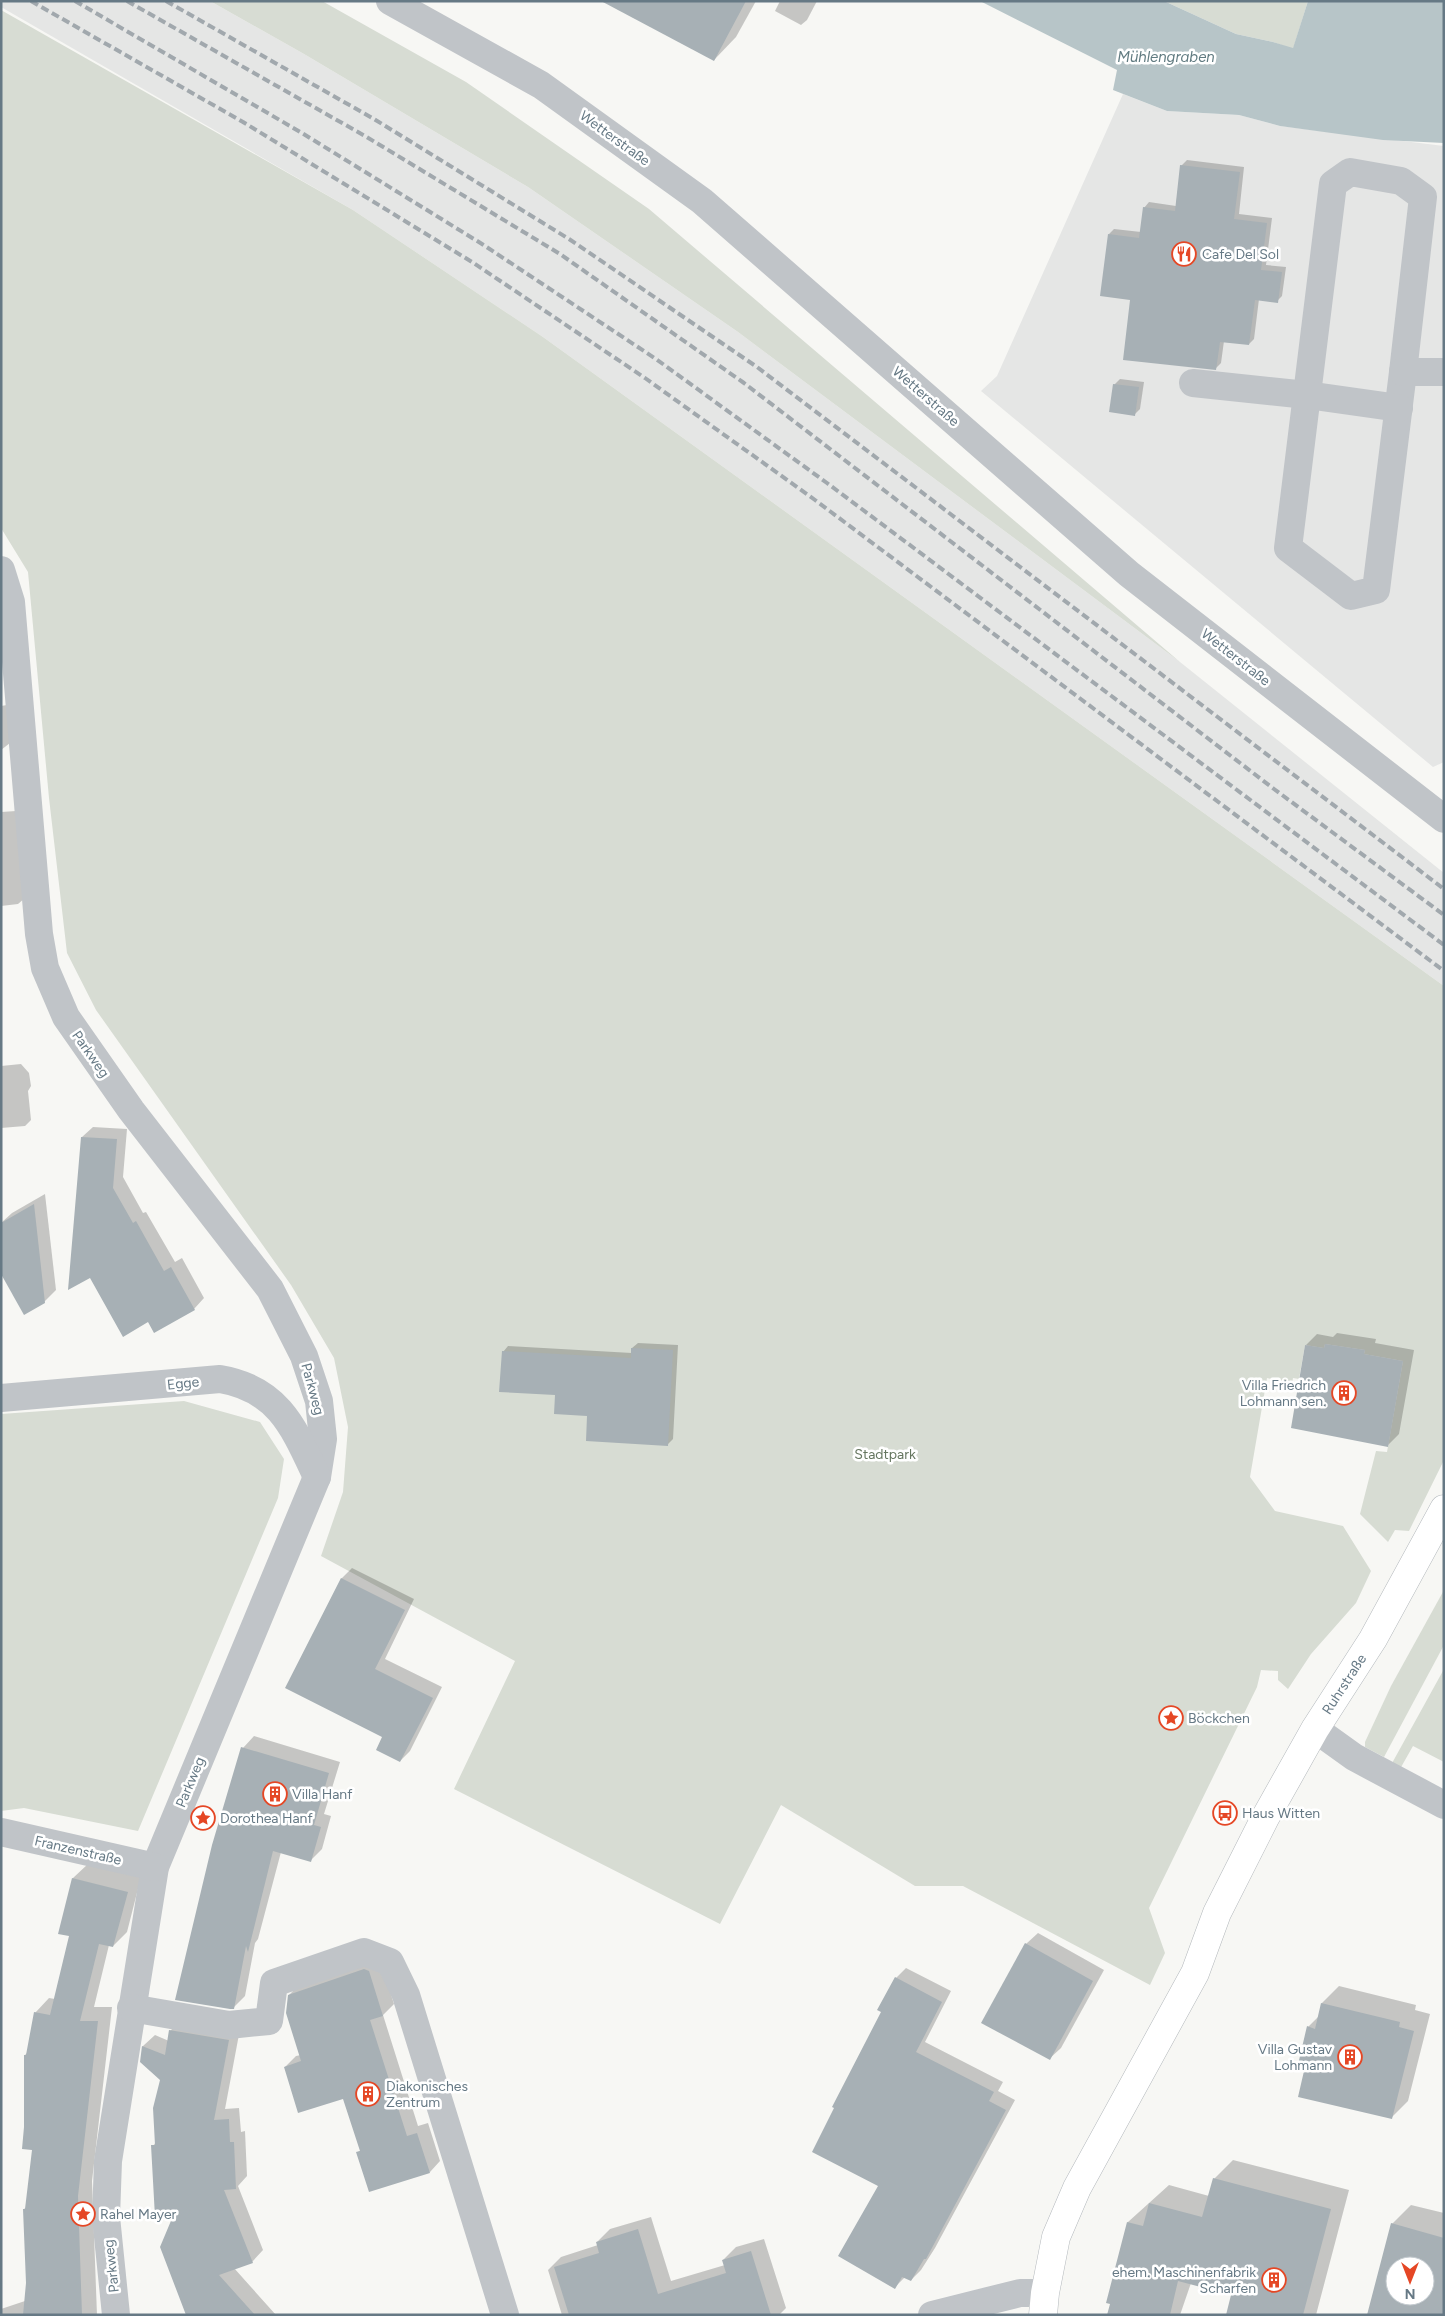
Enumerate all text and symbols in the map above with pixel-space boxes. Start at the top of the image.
water label: Mühlengraben [1117,48,1215,66]
street label: Wetterstraße [576,107,653,170]
restaurant icon: Cafe Del Sol [1171,241,1197,267]
place label: Cafe Del Sol [1202,246,1279,263]
street label: Wetterstraße [889,363,963,430]
street label: Wetterstraße [1198,625,1274,690]
street label: Parkweg [68,1028,113,1081]
street label: Parkweg [297,1361,328,1417]
street label: Egge [166,1373,200,1394]
place label: Villa Friedrich Lohmann sen. [1240,1377,1326,1410]
building icon: Villa Friedrich Lohmann sen. [1331,1380,1357,1406]
park label: Stadtpark [854,1446,916,1463]
street label: Ruhrstraße [1319,1651,1370,1718]
place icon: Böckchen [1158,1705,1184,1731]
place label: Böckchen [1188,1710,1250,1727]
street label: Parkweg [172,1754,209,1810]
building icon: Villa Hanf [262,1781,288,1807]
place label: Villa Hanf [292,1786,353,1803]
bus stop icon: Haus Witten [1212,1800,1238,1826]
place icon: Dorothea Hanf [190,1805,216,1831]
place label: Haus Witten [1242,1805,1320,1822]
place label: Dorothea Hanf [220,1810,313,1827]
street label: Franzenstraße [33,1832,123,1869]
place label: Villa Gustav Lohmann [1258,2041,1333,2074]
building icon: Villa Gustav Lohmann [1337,2044,1363,2070]
place label: Diakonisches Zentrum [386,2078,468,2111]
building icon: Diakonisches Zentrum [355,2081,381,2107]
place icon: Rahel Mayer [70,2201,96,2227]
place label: Rahel Mayer [100,2206,177,2223]
street label: Parkweg [100,2239,123,2293]
north arrow [1385,2256,1435,2306]
place label: ehem. Maschinenfabrik Scharfen [1112,2264,1256,2297]
building icon: ehem. Maschinenfabrik Scharfen [1261,2267,1287,2293]
text: N [1405,2285,1415,2302]

